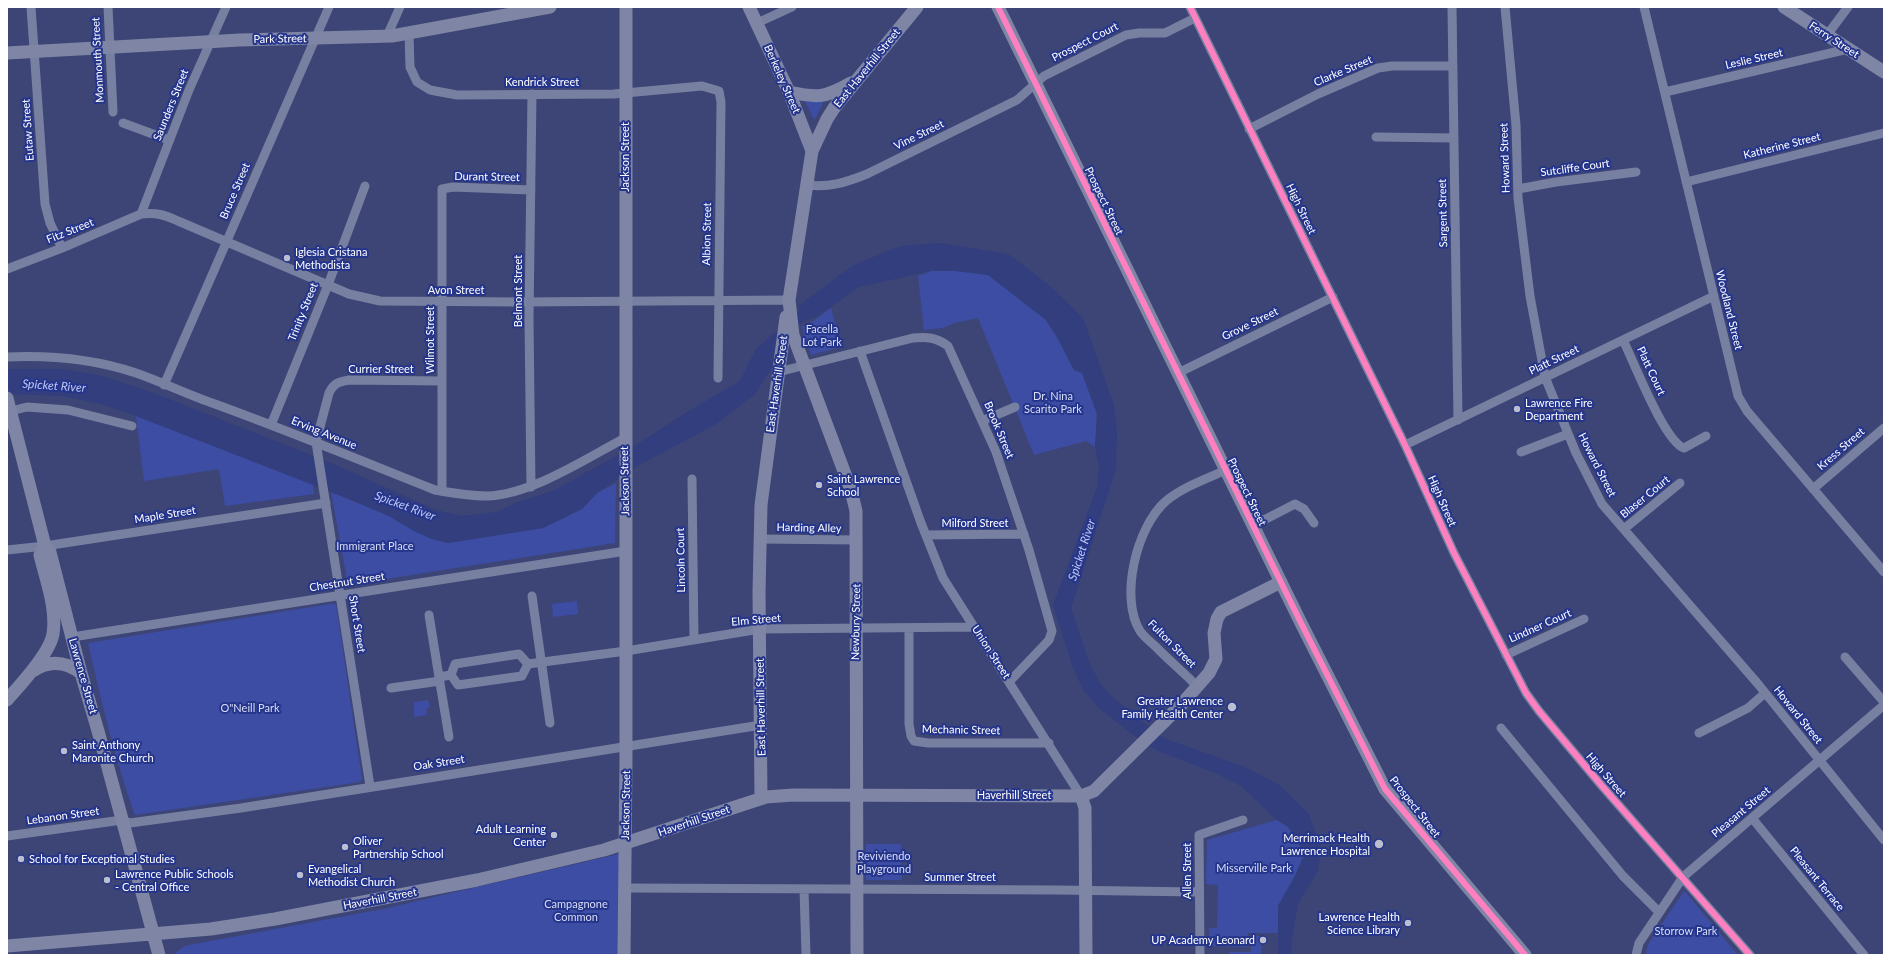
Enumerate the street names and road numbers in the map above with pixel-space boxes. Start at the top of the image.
street label: Monmouth Street [89,17,107,103]
street label: Ferry Street [1807,19,1861,61]
street label: Prospect Court [1050,20,1120,64]
street label: East Haverhill Street [831,26,903,110]
street label: Park Street [253,32,307,46]
street label: Berkeley Street [761,43,803,115]
street label: Leslie Street [1724,46,1784,72]
street label: Clarke Street [1312,53,1374,89]
street label: Saunders Street [151,67,191,143]
street label: Kendrick Street [505,75,579,89]
street label: Eutaw Street [19,99,37,161]
street label: Vine Street [892,117,946,153]
street label: Jackson Street [618,122,632,192]
street label: Howard Street [1497,123,1513,193]
street label: Katherine Street [1742,130,1822,162]
street label: Sutcliffe Court [1540,157,1610,179]
street label: Bruce Street [217,161,253,221]
street label: Prospect Street [1082,165,1126,237]
street label: Durant Street [454,170,520,184]
street label: Sargent Street [1436,179,1450,247]
street label: High Street [1283,182,1319,236]
street label: Albion Street [700,202,714,266]
street label: Fitz Street [45,216,95,246]
street label: Belmont Street [511,255,525,327]
street label: Woodland Street [1713,269,1745,351]
street label: Trinity Street [285,281,321,343]
street label: Avon Street [428,283,484,297]
street label: Grove Street [1220,305,1280,343]
street label: Wilmot Street [423,306,437,374]
street label: East Haverhill Street [764,335,790,433]
street label: Platt Street [1527,342,1581,378]
street label: Platt Court [1634,344,1668,398]
street label: Currier Street [348,362,414,376]
street label: Brook Street [981,400,1017,460]
street label: Erving Avenue [289,414,359,452]
street label: Kress Street [1815,425,1867,473]
street label: Howard Street [1575,431,1619,499]
street label: Jackson Street [618,446,632,516]
street label: Prospect Street [1225,456,1269,528]
street label: High Street [1425,473,1459,529]
street label: Blaser Court [1618,473,1672,521]
street label: Maple Street [133,504,197,526]
street label: Milford Street [941,516,1009,530]
street label: Harding Alley [776,521,842,535]
street label: Lincoln Court [674,527,688,593]
street label: Chestnut Street [308,570,386,594]
street label: Newbury Street [849,584,863,660]
street label: Short Street [346,594,368,654]
street label: Lindner Court [1507,606,1573,646]
street label: Elm Street [731,611,781,629]
street label: Fulton Street [1145,617,1199,671]
street label: Union Street [969,623,1013,681]
street label: Lawrence Street [66,637,100,715]
street label: East Haverhill Street [754,658,768,756]
street label: Howard Street [1771,684,1825,746]
street label: Mechanic Street [922,723,1000,737]
street label: High Street [1583,750,1629,800]
street label: Oak Street [413,752,465,774]
street label: Jackson Street [619,770,633,840]
street label: Prospect Street [1387,774,1443,840]
street label: Pleasant Street [1709,784,1773,840]
street label: Haverhill Street [977,788,1051,802]
street label: Haverhill Street [657,803,731,839]
street label: Lebanon Street [26,804,100,828]
street label: Allen Street [1180,843,1194,899]
street label: Pleasant Terrace [1787,844,1847,914]
street label: Summer Street [924,870,996,884]
street label: Haverhill Street [342,885,418,913]

